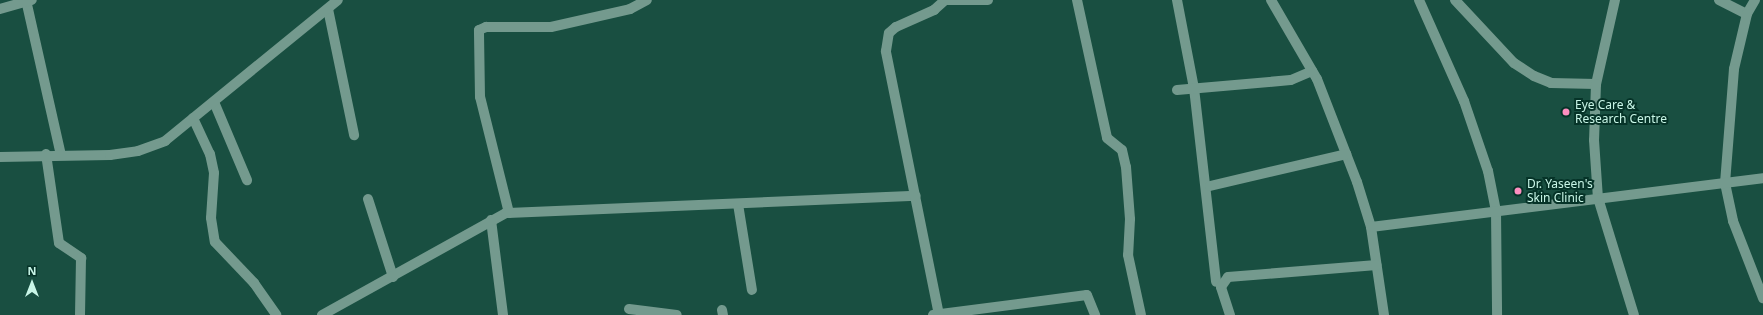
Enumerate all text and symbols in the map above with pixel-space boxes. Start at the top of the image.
place label: Eye Care & Research Centre [1575,98,1667,126]
marker: Eye Care & Research Centre [1560,106,1572,118]
place label: Dr. Yaseen's Skin Clinic [1527,177,1593,205]
marker: Dr. Yaseen's Skin Clinic [1512,185,1524,197]
north arrow [12,263,52,303]
text: N [28,263,36,278]

